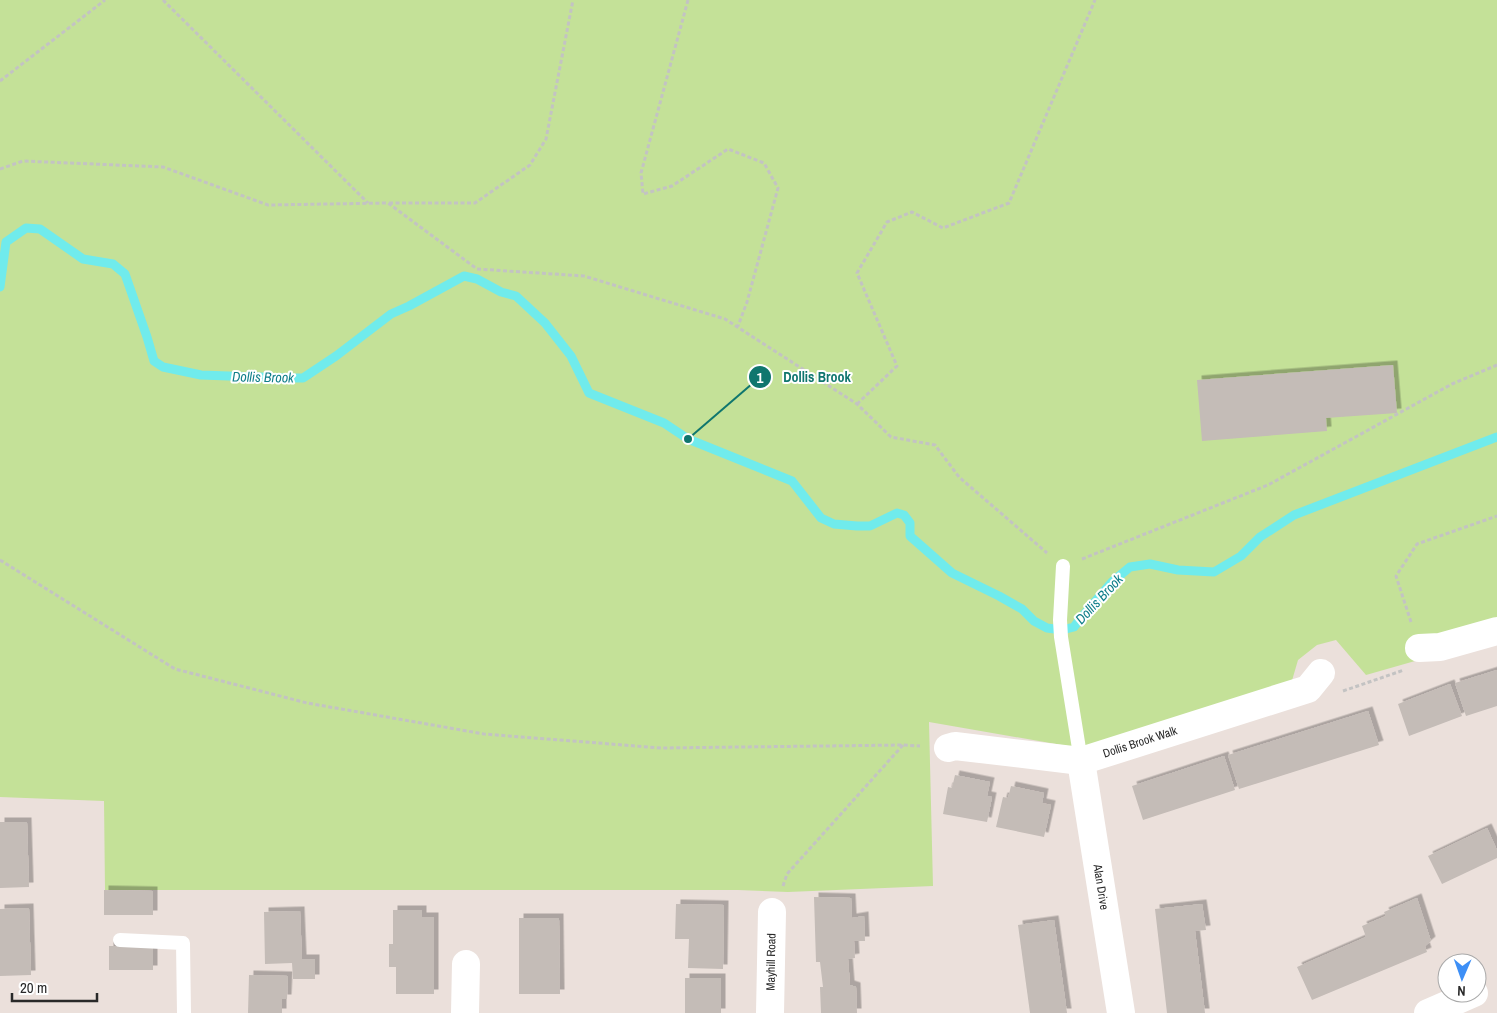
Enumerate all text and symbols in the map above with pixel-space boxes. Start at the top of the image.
callout: Dollis Brook [748,363,861,392]
water label: Dollis Brook [232,367,295,387]
text: 1 [757,367,764,388]
text: Dollis Brook [783,368,851,386]
water label: Dollis Brook [1071,569,1128,628]
street label: Dollis Brook Walk [1101,722,1179,762]
street label: Alan Drive [1089,862,1112,911]
street label: Mayhill Road [763,933,779,991]
north arrow [1437,953,1487,1003]
scale bar [12,970,98,1002]
text: 20 m [20,977,47,998]
text: N [1457,982,1466,1000]

